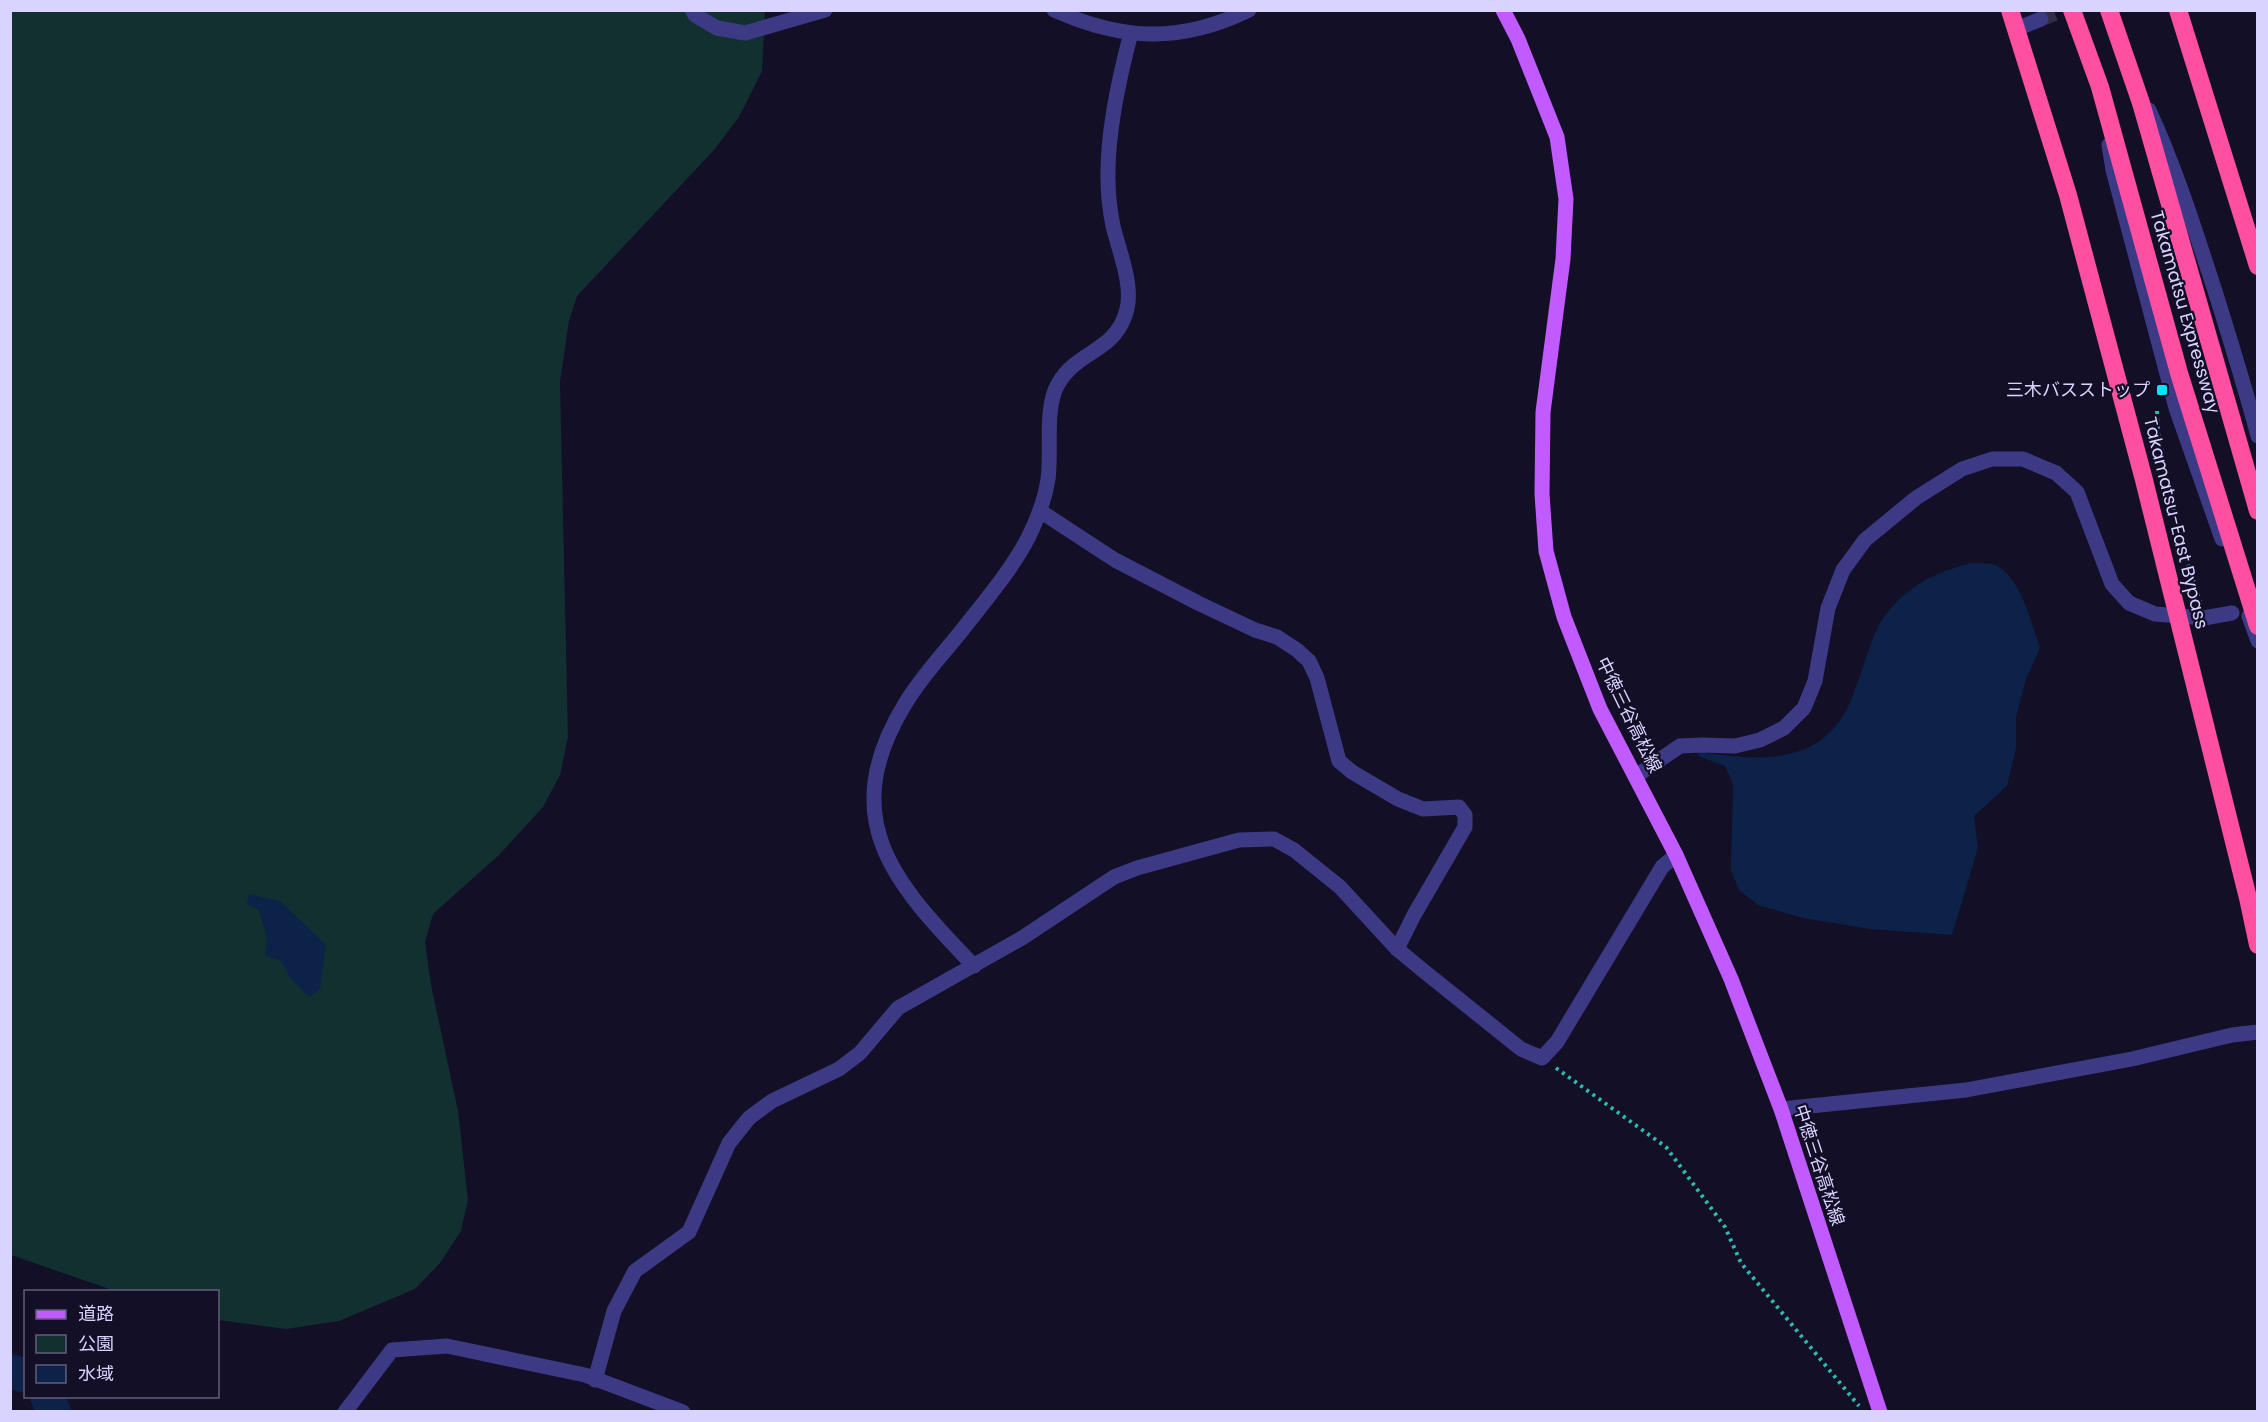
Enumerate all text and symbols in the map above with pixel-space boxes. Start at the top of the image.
street label: Takamatsu Expressway [2145,207,2226,416]
place label: 三木バスストップ [2006,377,2150,402]
marker: 三木バスストップ [2155,383,2169,397]
street label: Takamatsu-East Bypass [2138,414,2215,632]
street label: 中徳三谷高松線 [1591,653,1668,777]
street label: 中徳三谷高松線 [1788,1101,1851,1229]
legend [24,1290,219,1398]
text: 道路 [78,1301,114,1326]
text: 公園 [78,1331,114,1356]
text: 水域 [78,1361,114,1386]

